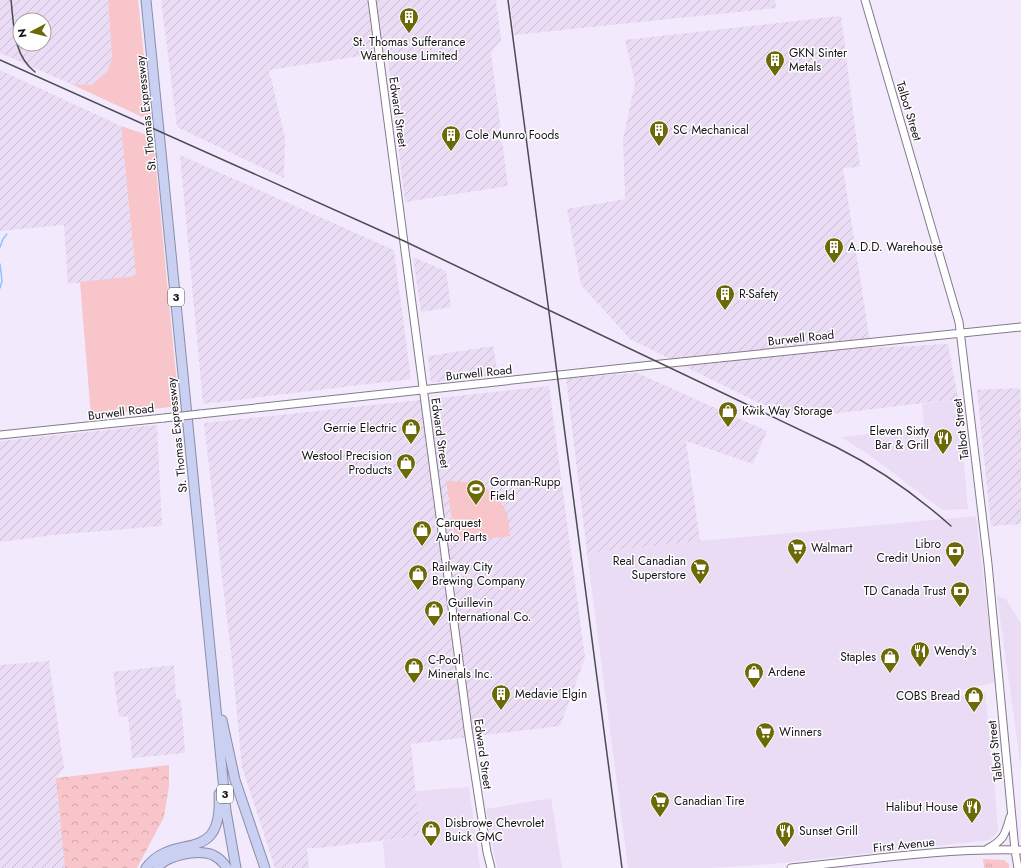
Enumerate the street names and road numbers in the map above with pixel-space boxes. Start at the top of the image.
street label: St. Thomas Expressway [131,54,161,172]
street label: Edward Street [384,76,412,148]
street label: Talbot Street [891,79,927,143]
road number: 3 [168,288,184,306]
street label: Burwell Road [767,326,835,350]
street label: Burwell Road [445,361,513,385]
street label: St. Thomas Expressway [162,376,192,494]
street label: Edward Street [426,397,454,469]
street label: Talbot Street [948,397,974,461]
street label: Burwell Road [87,399,155,425]
street label: Edward Street [469,718,497,790]
street label: Talbot Street [983,719,1007,782]
road number: 3 [217,785,233,803]
street label: First Avenue [872,833,936,857]

